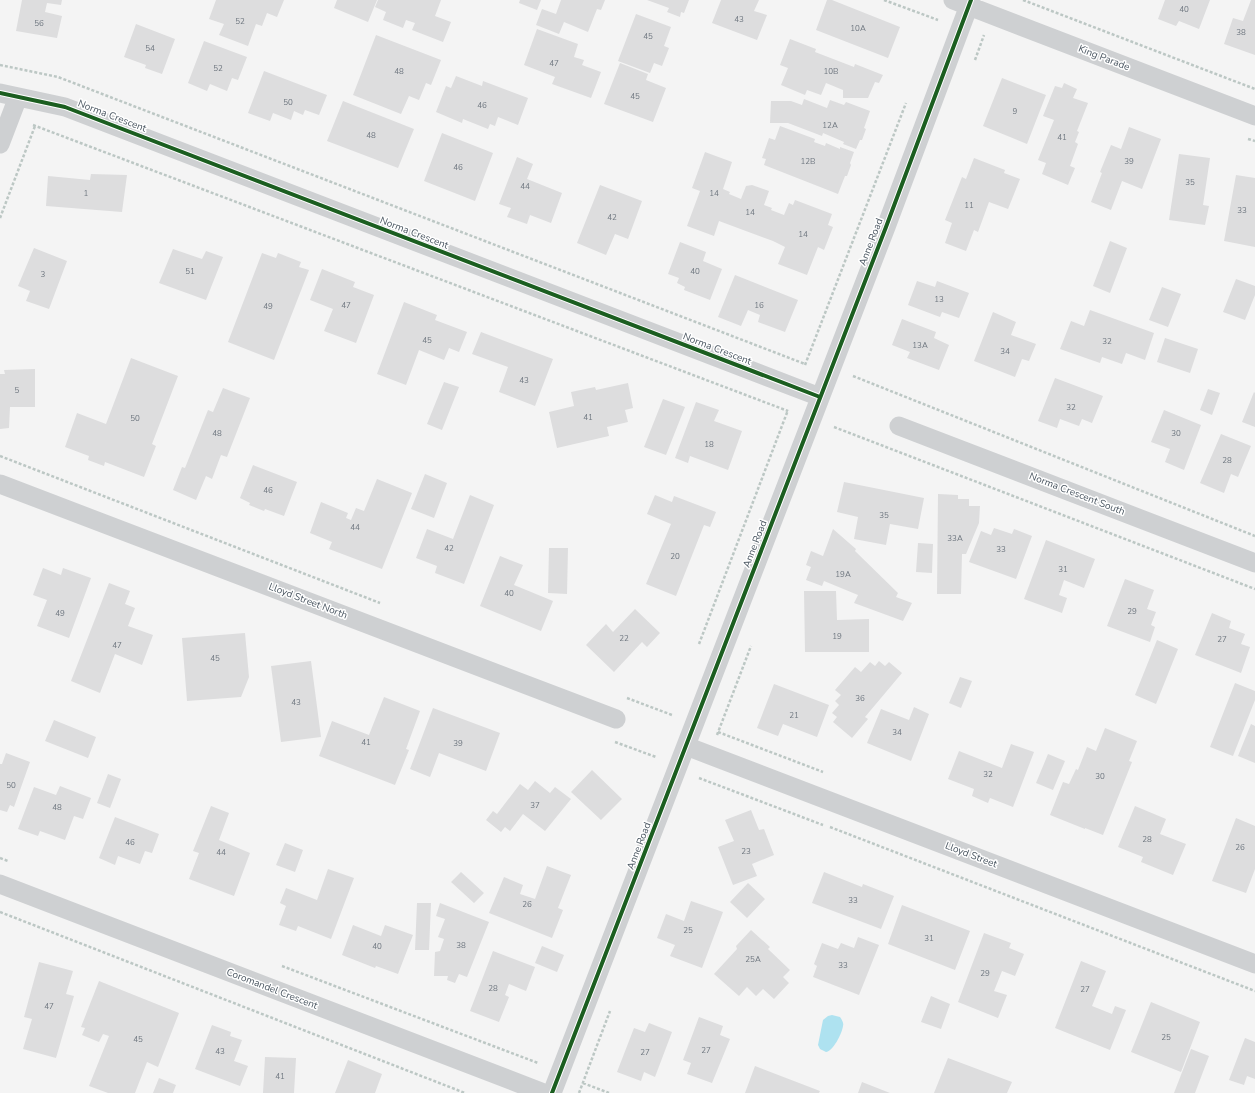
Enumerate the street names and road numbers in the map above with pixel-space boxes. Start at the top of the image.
street label: King Parade [1076,42,1132,74]
street label: Norma Crescent [76,96,149,136]
street label: Norma Crescent [378,213,451,253]
street label: Anne Road [856,216,887,268]
street label: Norma Crescent [681,329,754,369]
street label: Norma Crescent South [1027,469,1127,519]
street label: Anne Road [740,518,771,570]
street label: Lloyd Street North [267,580,349,622]
street label: Anne Road [624,820,655,872]
street label: Lloyd Street [943,839,999,871]
street label: Coromandel Crescent [224,965,320,1013]

